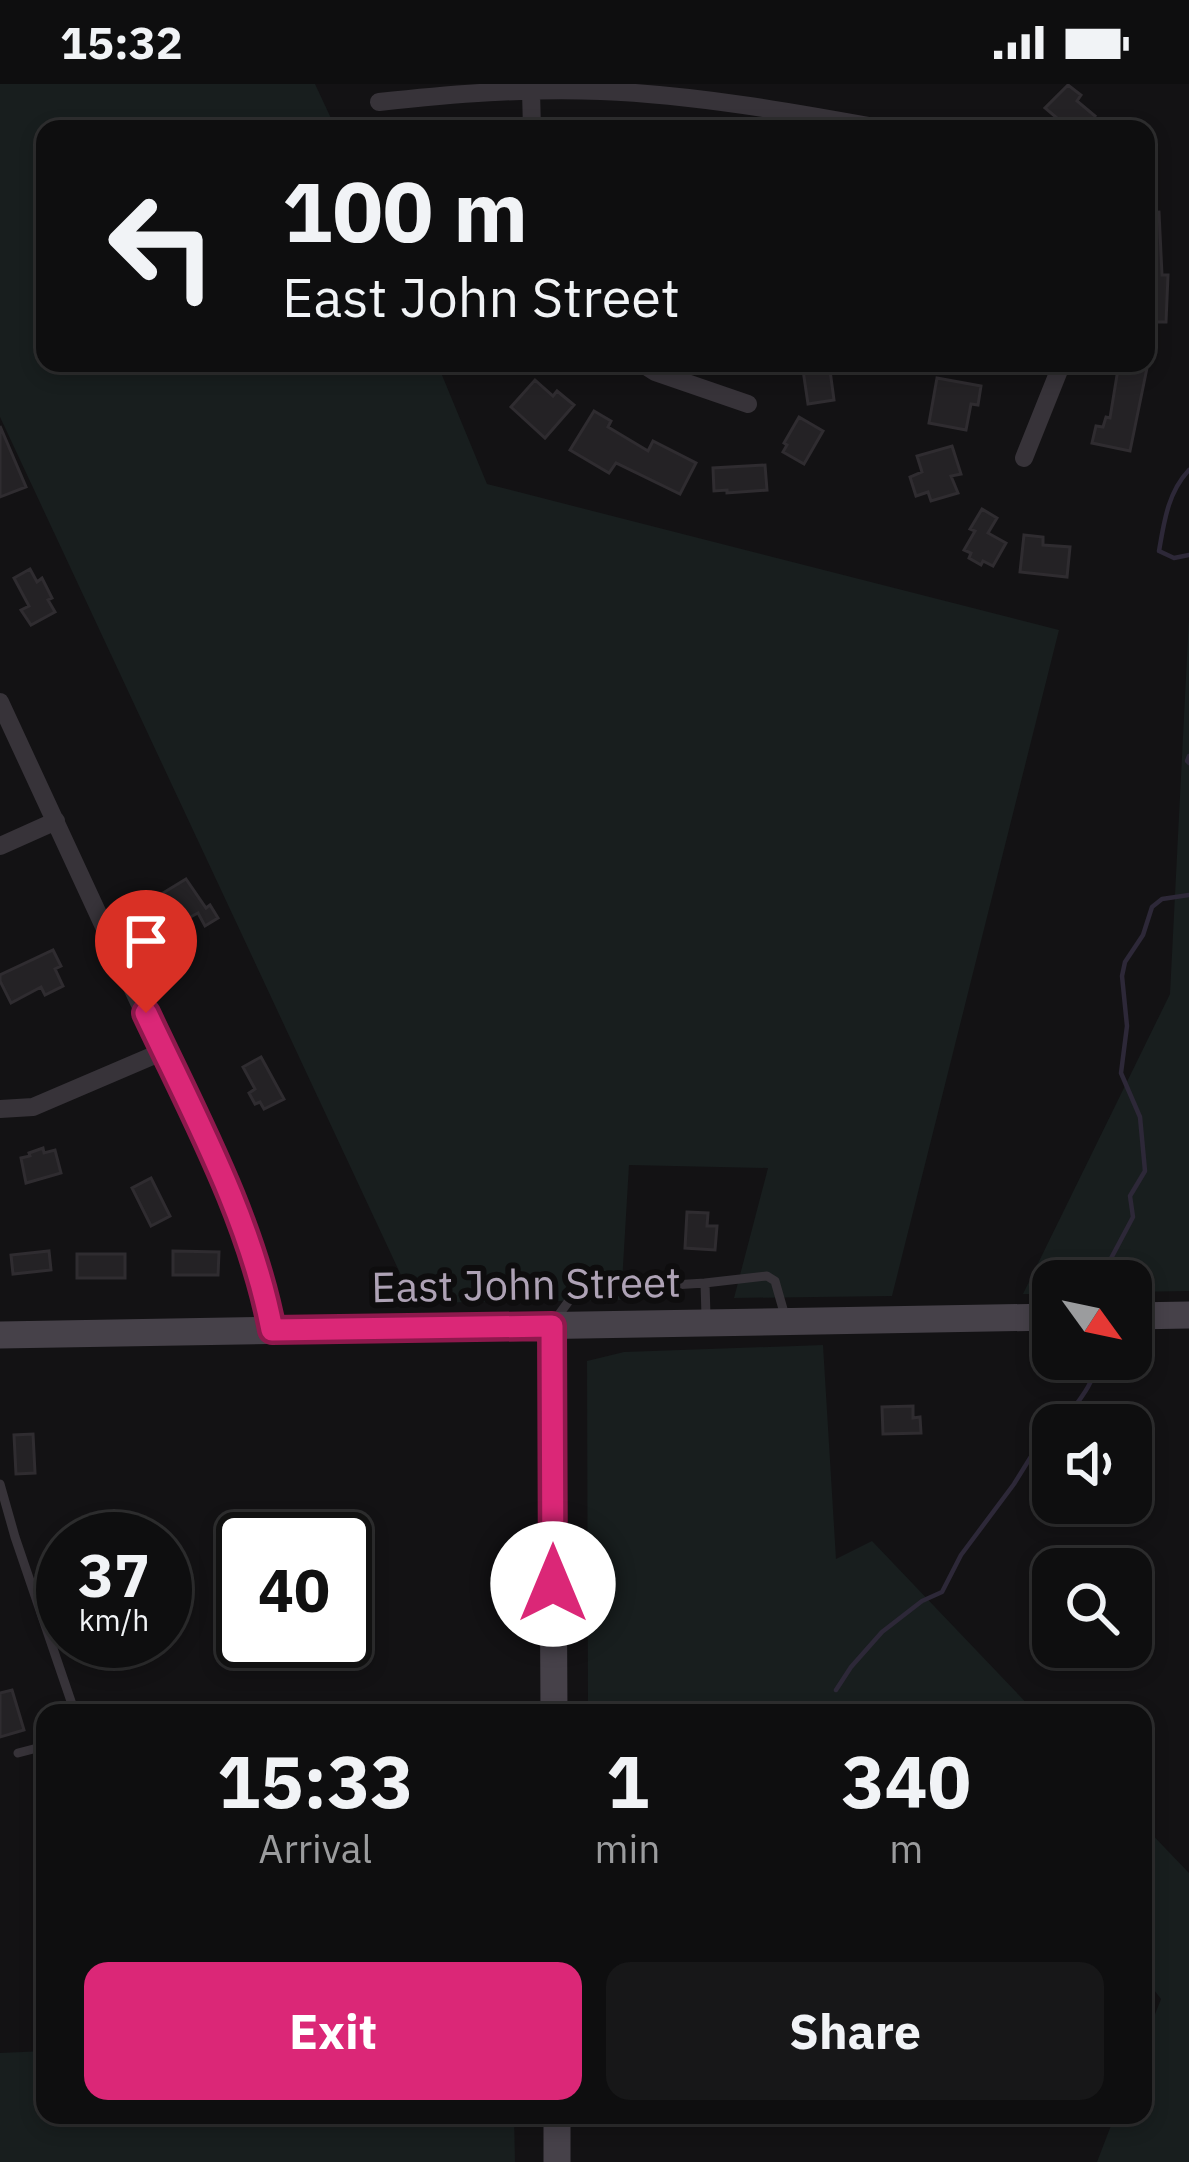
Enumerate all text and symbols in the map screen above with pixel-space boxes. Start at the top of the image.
text: 15:32 [60,13,183,71]
text: 100 m [282,156,528,265]
icon: left [84,168,240,324]
text: East John Street [282,262,680,332]
pin [95,890,197,1013]
icon: arrive [113,908,179,974]
street label: East John Street [371,1254,681,1314]
north arrow [1032,1260,1152,1380]
map controls [1032,1260,1152,1668]
button: sound [1032,1404,1152,1524]
speed limit sign: 40 [216,1512,372,1668]
position arrow [490,1521,616,1647]
text: 37 [78,1535,150,1614]
button: search [1032,1548,1152,1668]
text: km/h [79,1600,149,1639]
text: 15:33 [217,1734,414,1828]
text: 1 [606,1734,649,1828]
text: 340 [841,1734,971,1828]
text: Arrival [258,1823,372,1874]
text: min [595,1823,660,1874]
text: m [889,1823,923,1874]
button: Exit [84,1962,582,2100]
button: Share [606,1962,1104,2100]

